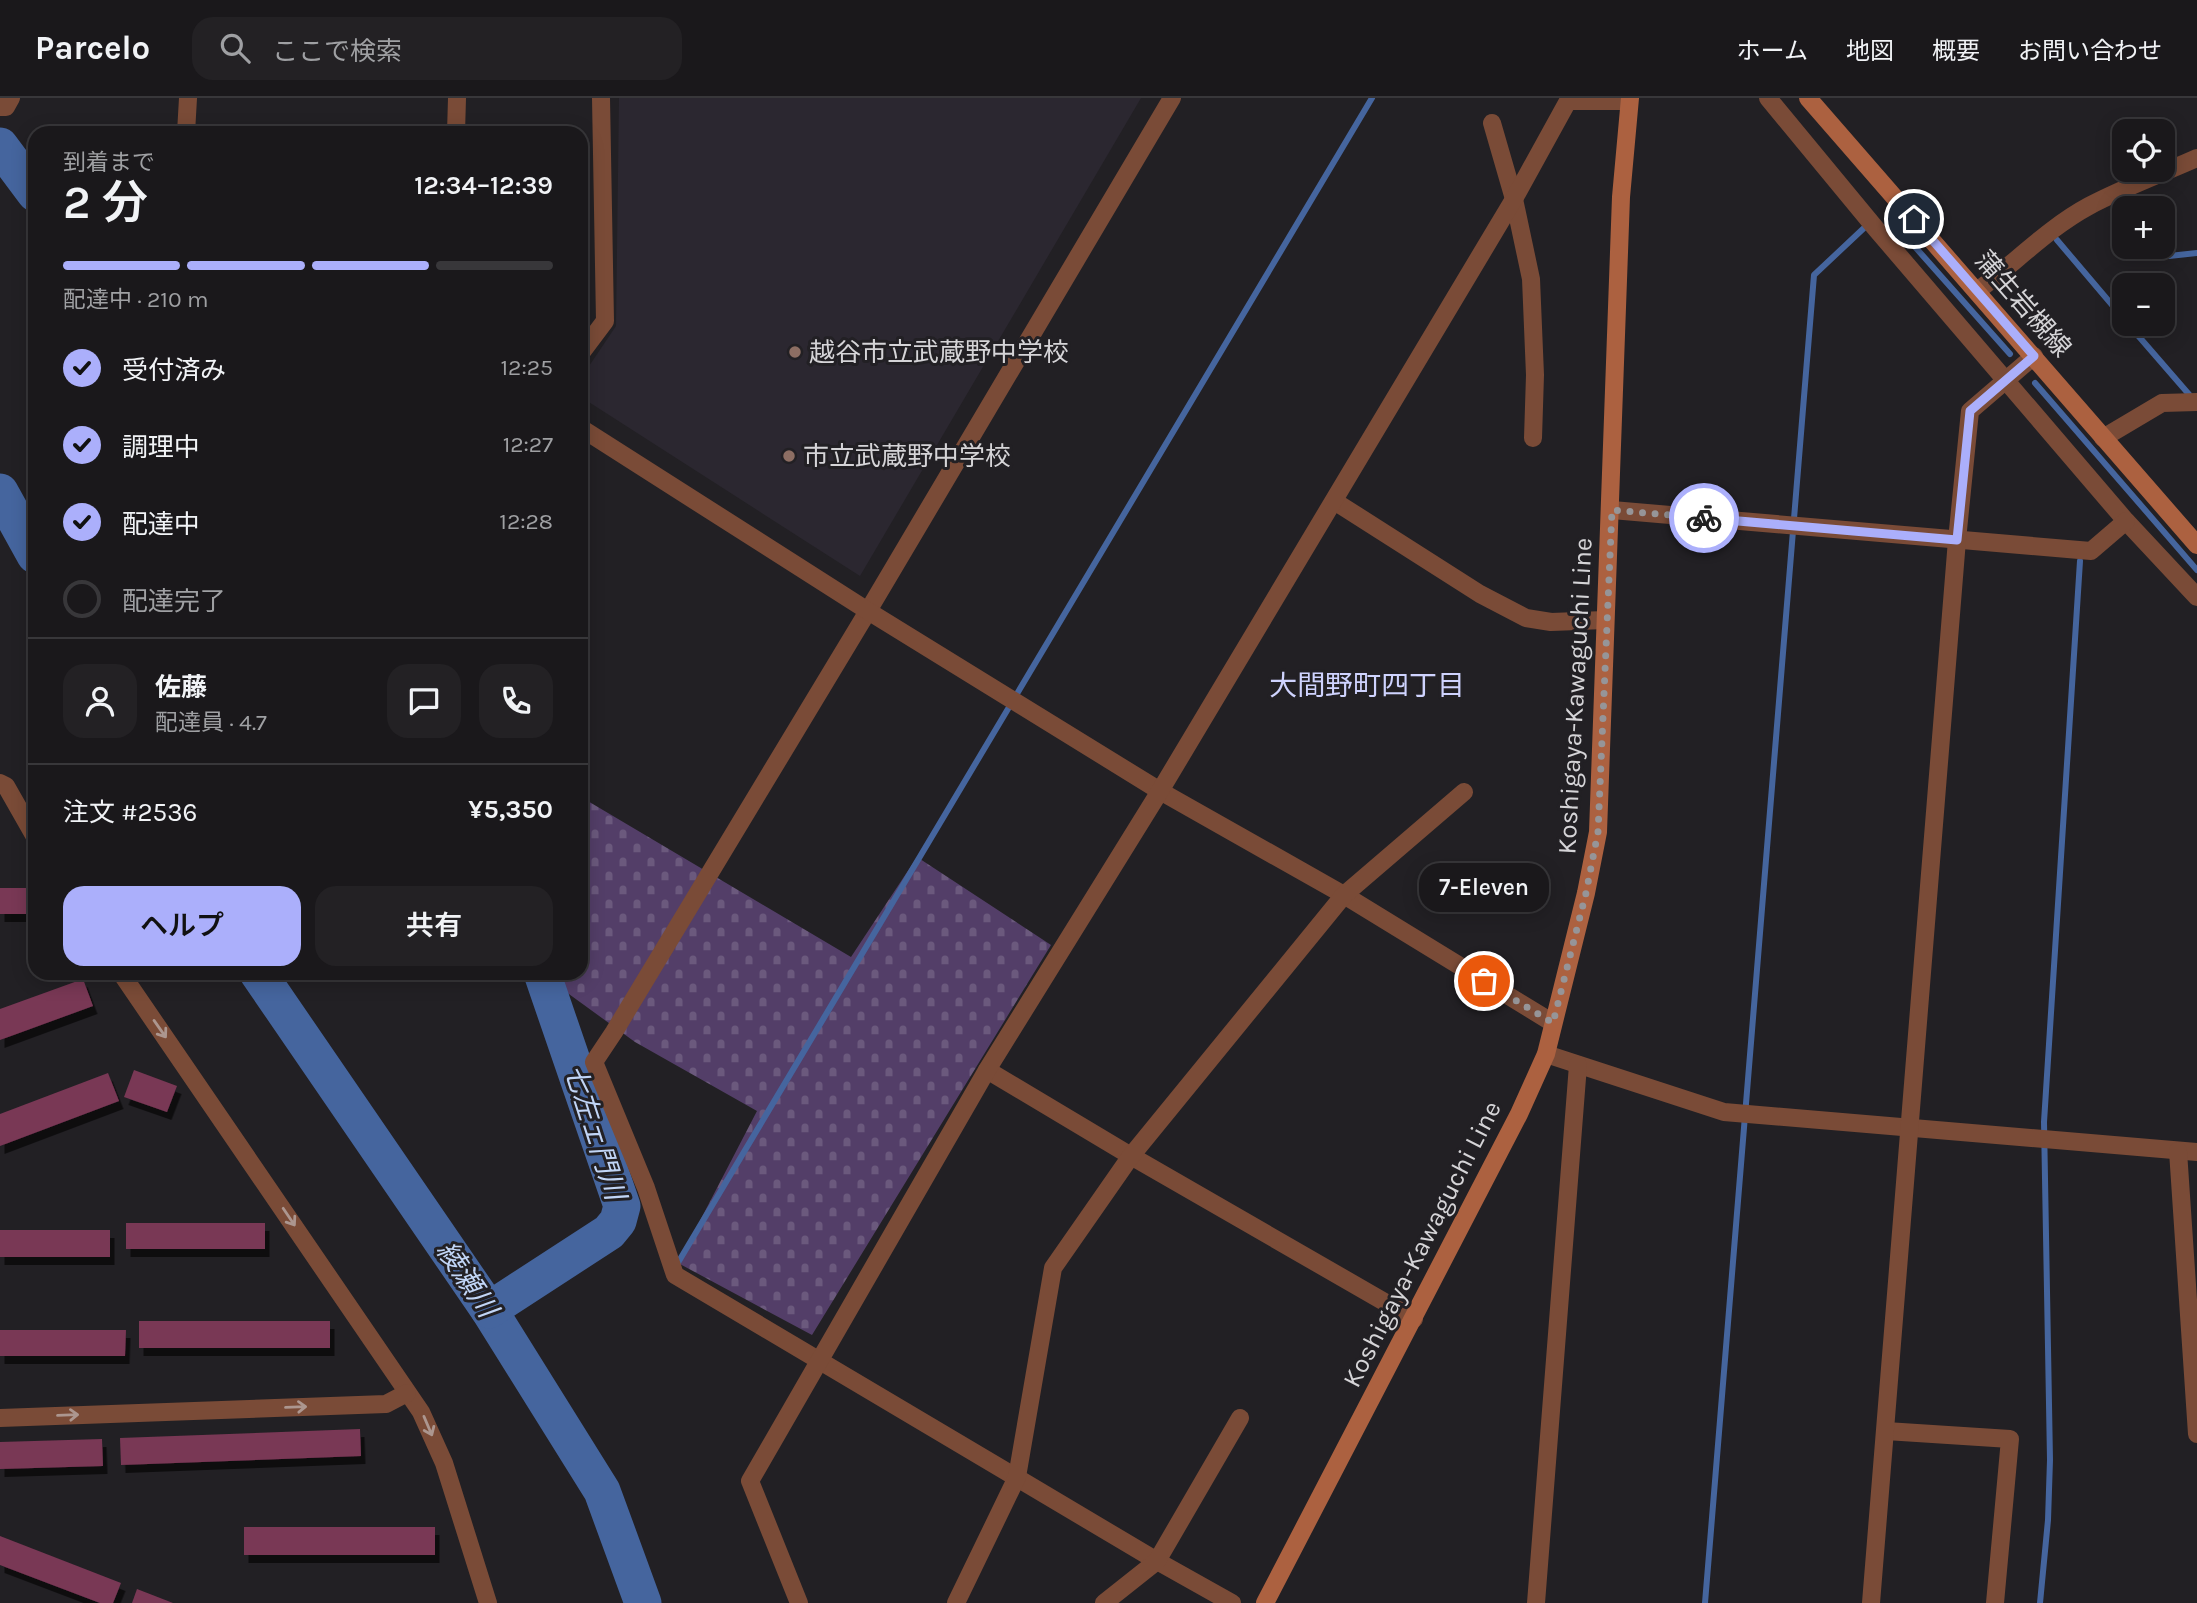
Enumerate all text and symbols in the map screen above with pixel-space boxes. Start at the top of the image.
search box [192,17,682,80]
text: Parcelo [35,29,150,67]
icon: search [216,29,254,67]
text: ここで検索 [272,36,402,67]
text: ホーム [1737,37,1808,65]
text: 地図 [1846,37,1894,65]
text: 概要 [1932,37,1980,65]
text: お問い合わせ [2018,37,2162,65]
map controls [2112,119,2175,336]
button: locate [2112,119,2175,182]
text: 到着まで [63,149,155,176]
text: 12:34–12:39 [414,170,553,201]
text: 2 分 [63,176,148,230]
pin [1884,189,1944,249]
button: + [2112,196,2175,259]
icon: home [1895,200,1933,238]
street label: 蒲生岩槻線 [1969,245,2077,363]
button: − [2112,273,2175,336]
text: 配達中 · 210 m [63,286,209,313]
place label: 越谷市立武蔵野中学校 [809,337,1069,368]
marker: 越谷市立武蔵野中学校 [787,344,803,360]
icon: check [63,349,101,387]
text: 12:25 [500,354,553,381]
text: 受付済み [122,355,226,386]
icon: check [63,426,101,464]
text: 12:27 [503,431,553,458]
text: 調理中 [122,432,200,463]
place label: 市立武蔵野中学校 [803,441,1011,472]
marker: 市立武蔵野中学校 [781,448,797,464]
courier [1669,483,1739,553]
icon: bike [1685,499,1723,537]
icon: check [63,503,101,541]
text: 12:28 [499,508,553,535]
text: 配達中 [122,509,200,540]
street label: Koshigaya-Kawaguchi Line [1551,537,1599,855]
text: 配達完了 [122,586,226,617]
button: person [63,664,137,738]
button: chat [387,664,461,738]
button: phone [479,664,553,738]
district label: 大間野町四丁目 [1269,669,1465,702]
text: 佐藤 [155,672,207,703]
text: 配達員 · 4.7 [155,709,267,736]
text: ¥5,350 [468,794,553,825]
text: 注文 #2536 [63,797,197,828]
callout: 7-Eleven [1419,862,1549,911]
text: 7-Eleven [1439,874,1529,901]
button: ヘルプ [63,886,301,966]
button: 共有 [315,886,553,966]
pin [1454,951,1514,1011]
icon: bag [1465,962,1503,1000]
one-way arrow [153,1019,167,1038]
water label: 七左ェ門川 [558,1060,633,1207]
street label: Koshigaya-Kawaguchi Line [1336,1096,1508,1392]
one-way arrow [282,1207,296,1226]
water label: 綾瀬川 [430,1235,506,1326]
one-way arrow [284,1401,307,1414]
one-way arrow [56,1409,79,1422]
one-way arrow [422,1415,435,1437]

